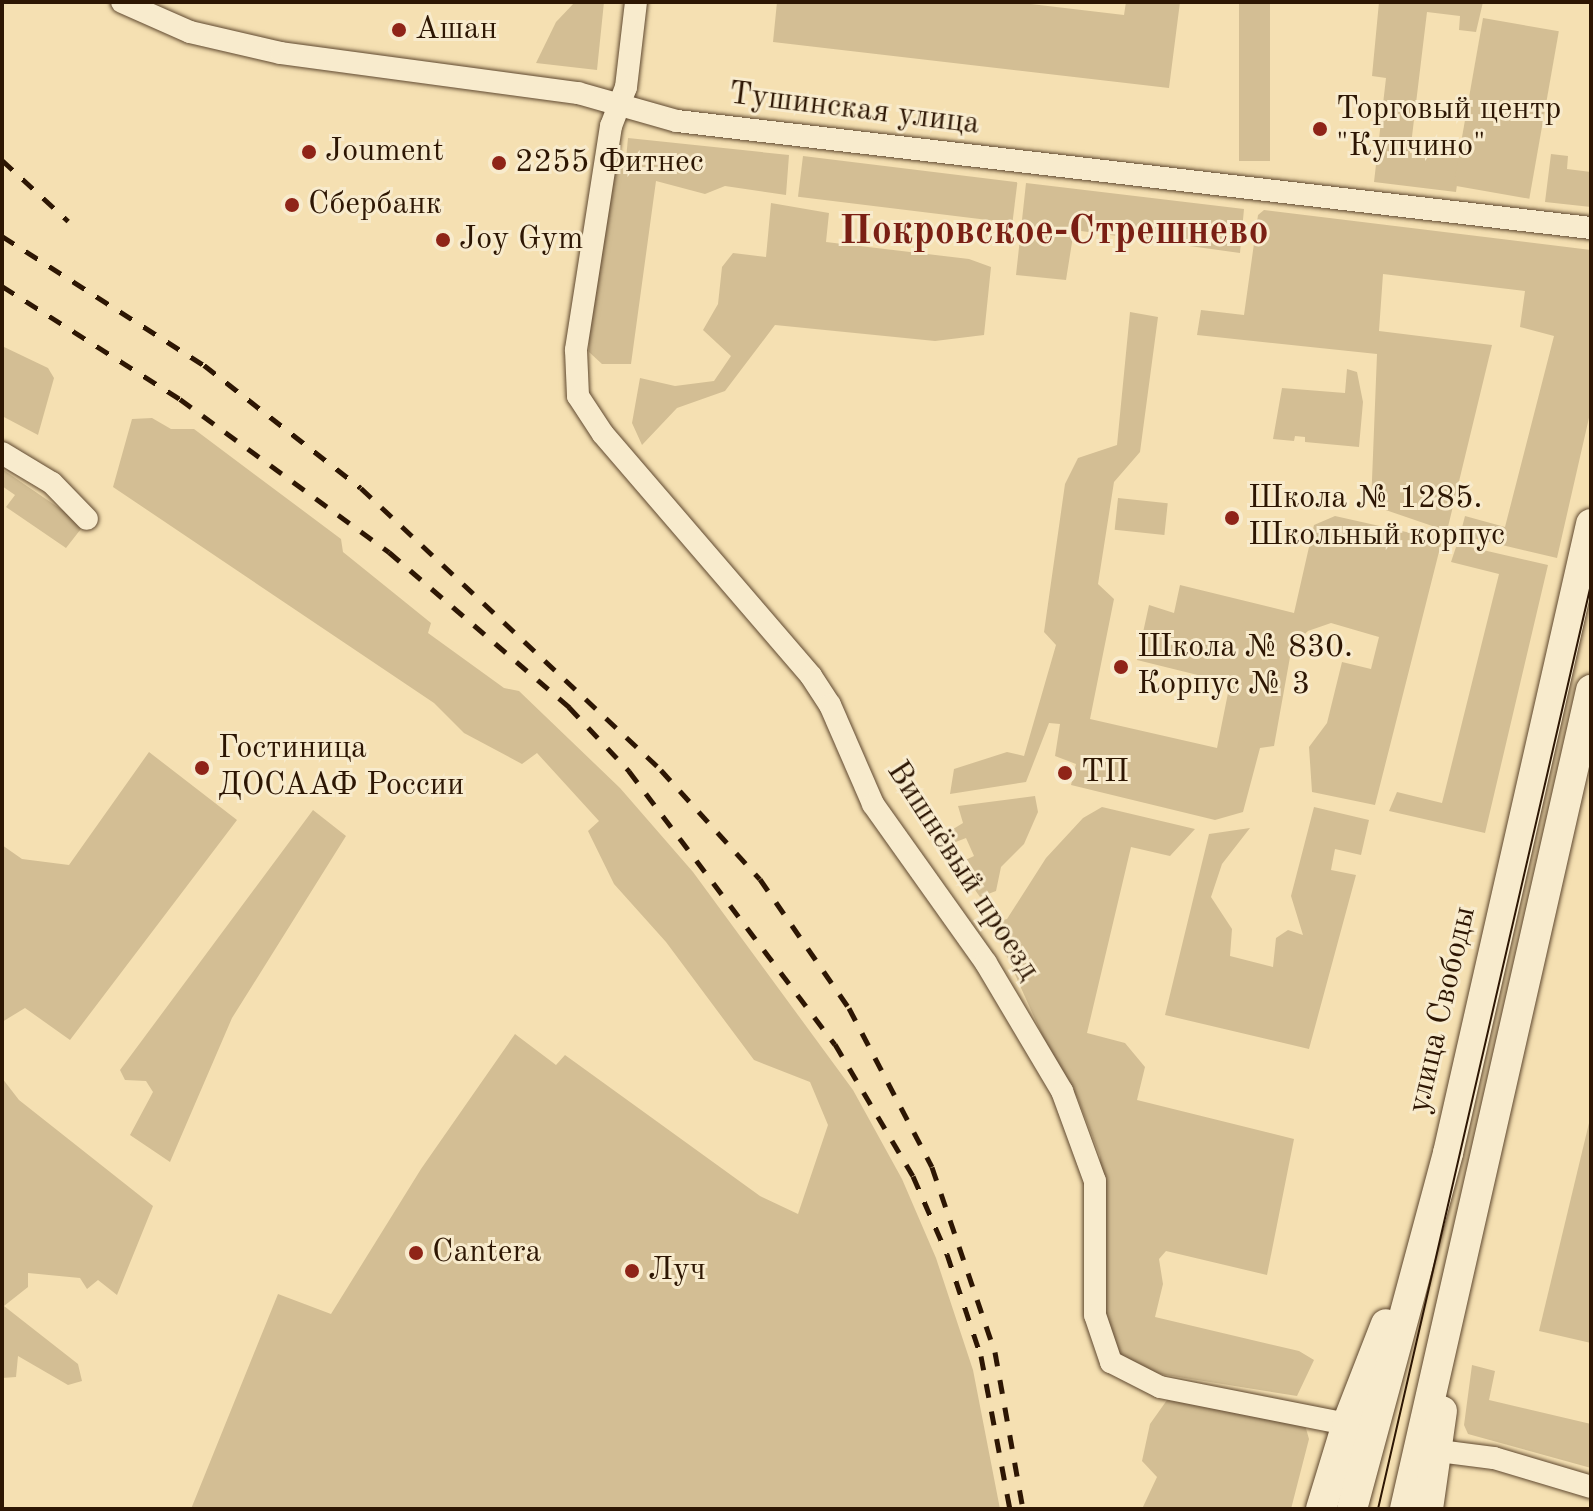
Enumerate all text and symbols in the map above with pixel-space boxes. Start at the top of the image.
place label: Ашан [415,11,497,49]
marker: Ашан [390,21,408,39]
street label: Тушинская улица [726,76,982,144]
place label: Торговый центр "Купчино" [1336,92,1561,167]
marker: Торговый центр "Купчино" [1311,120,1329,138]
place label: Joument [325,133,444,171]
marker: Joument [300,143,318,161]
place label: 2255 Фитнес [515,144,704,182]
marker: 2255 Фитнес [490,154,508,172]
place label: Сбербанк [308,186,442,224]
marker: Сбербанк [283,196,301,214]
district label: Покровское-Стрешнево [839,209,1269,257]
place label: Joy Gym [459,221,583,259]
marker: Joy Gym [434,231,452,249]
place label: Школа № 1285. Школьный корпус [1248,481,1505,556]
marker: Школа № 1285. Школьный корпус [1223,509,1241,527]
place label: Школа № 830. Корпус № 3 [1137,630,1353,705]
marker: Школа № 830. Корпус № 3 [1112,658,1130,676]
place label: Гостиница ДОСААФ России [218,731,464,806]
place label: ТП [1081,754,1129,792]
street label: Вишнёвый проезд [877,755,1047,987]
marker: Гостиница ДОСААФ России [193,759,211,777]
marker: ТП [1056,764,1074,782]
street label: улица Свободы [1401,903,1485,1117]
place label: Cantera [432,1234,541,1272]
marker: Cantera [407,1244,425,1262]
place label: Луч [648,1252,706,1290]
marker: Луч [623,1262,641,1280]

